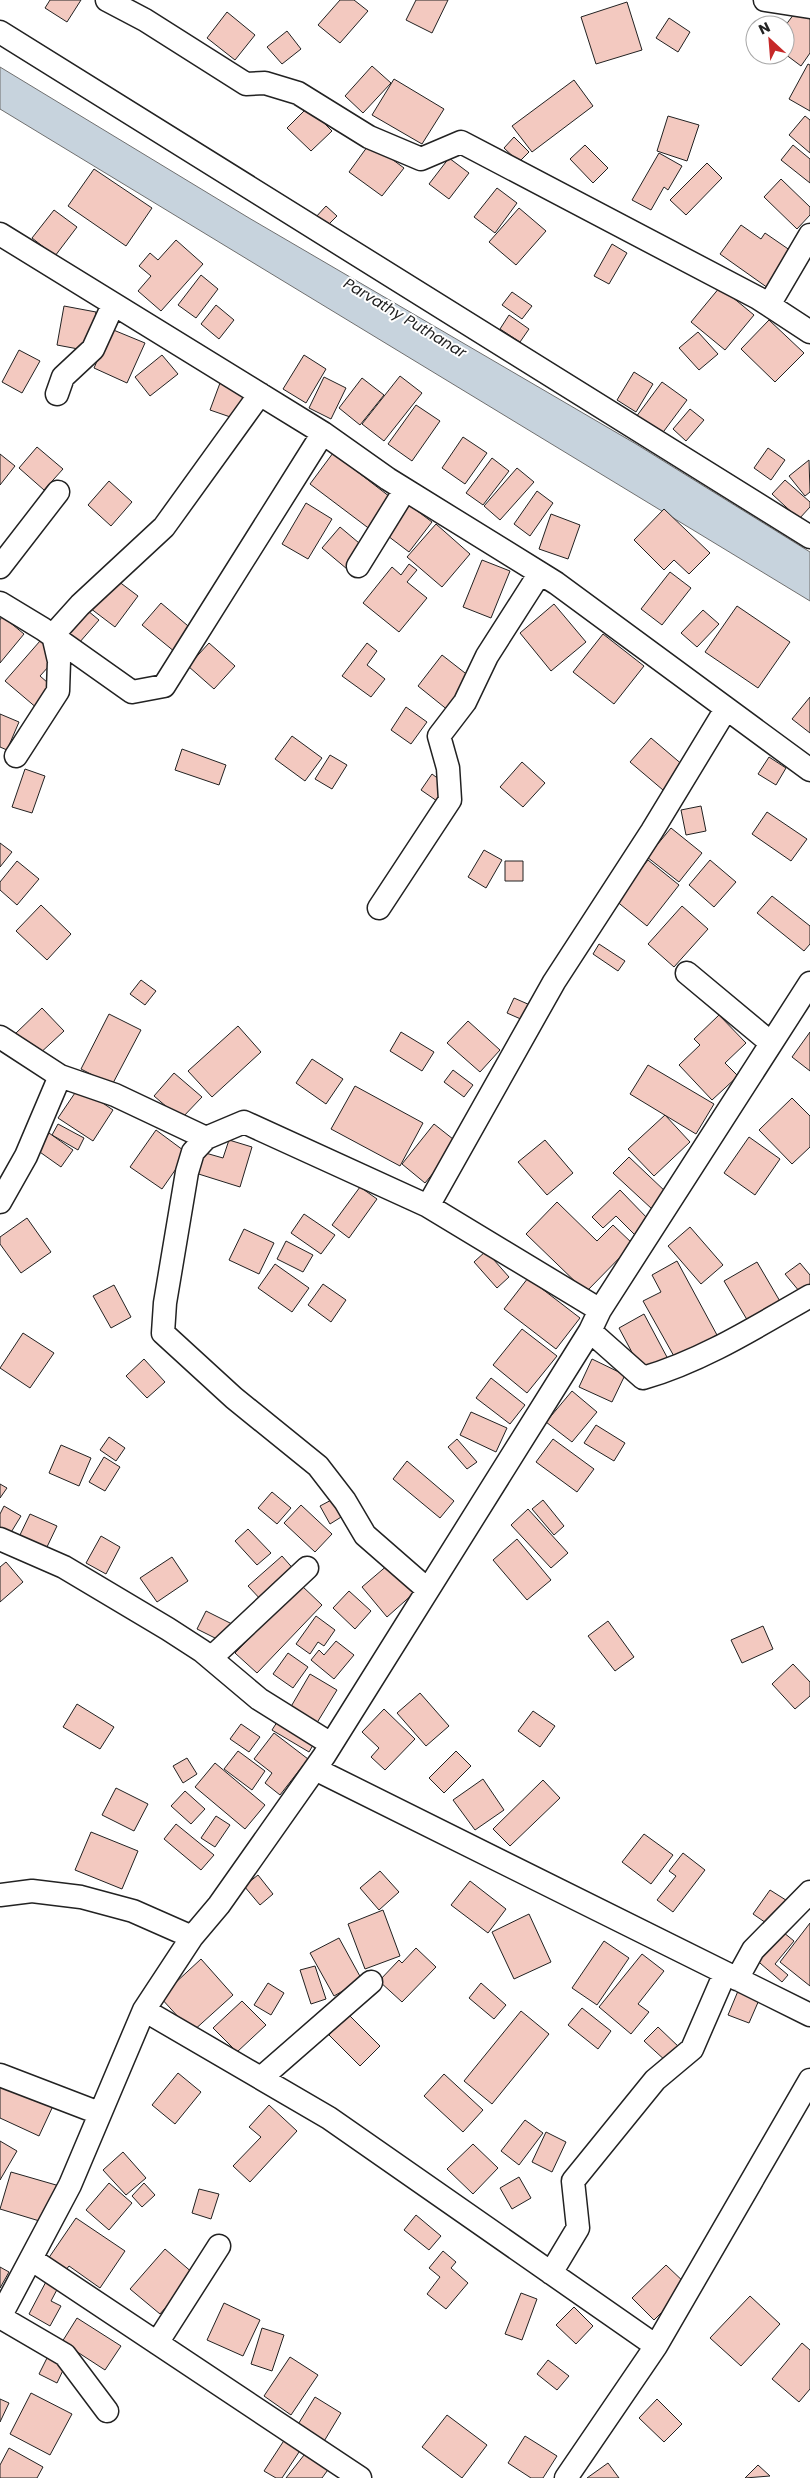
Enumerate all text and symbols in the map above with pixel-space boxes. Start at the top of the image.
north arrow [745,15,795,65]
text: N [755,17,773,40]
water label: Parvathy Puthanar [340,273,471,363]

